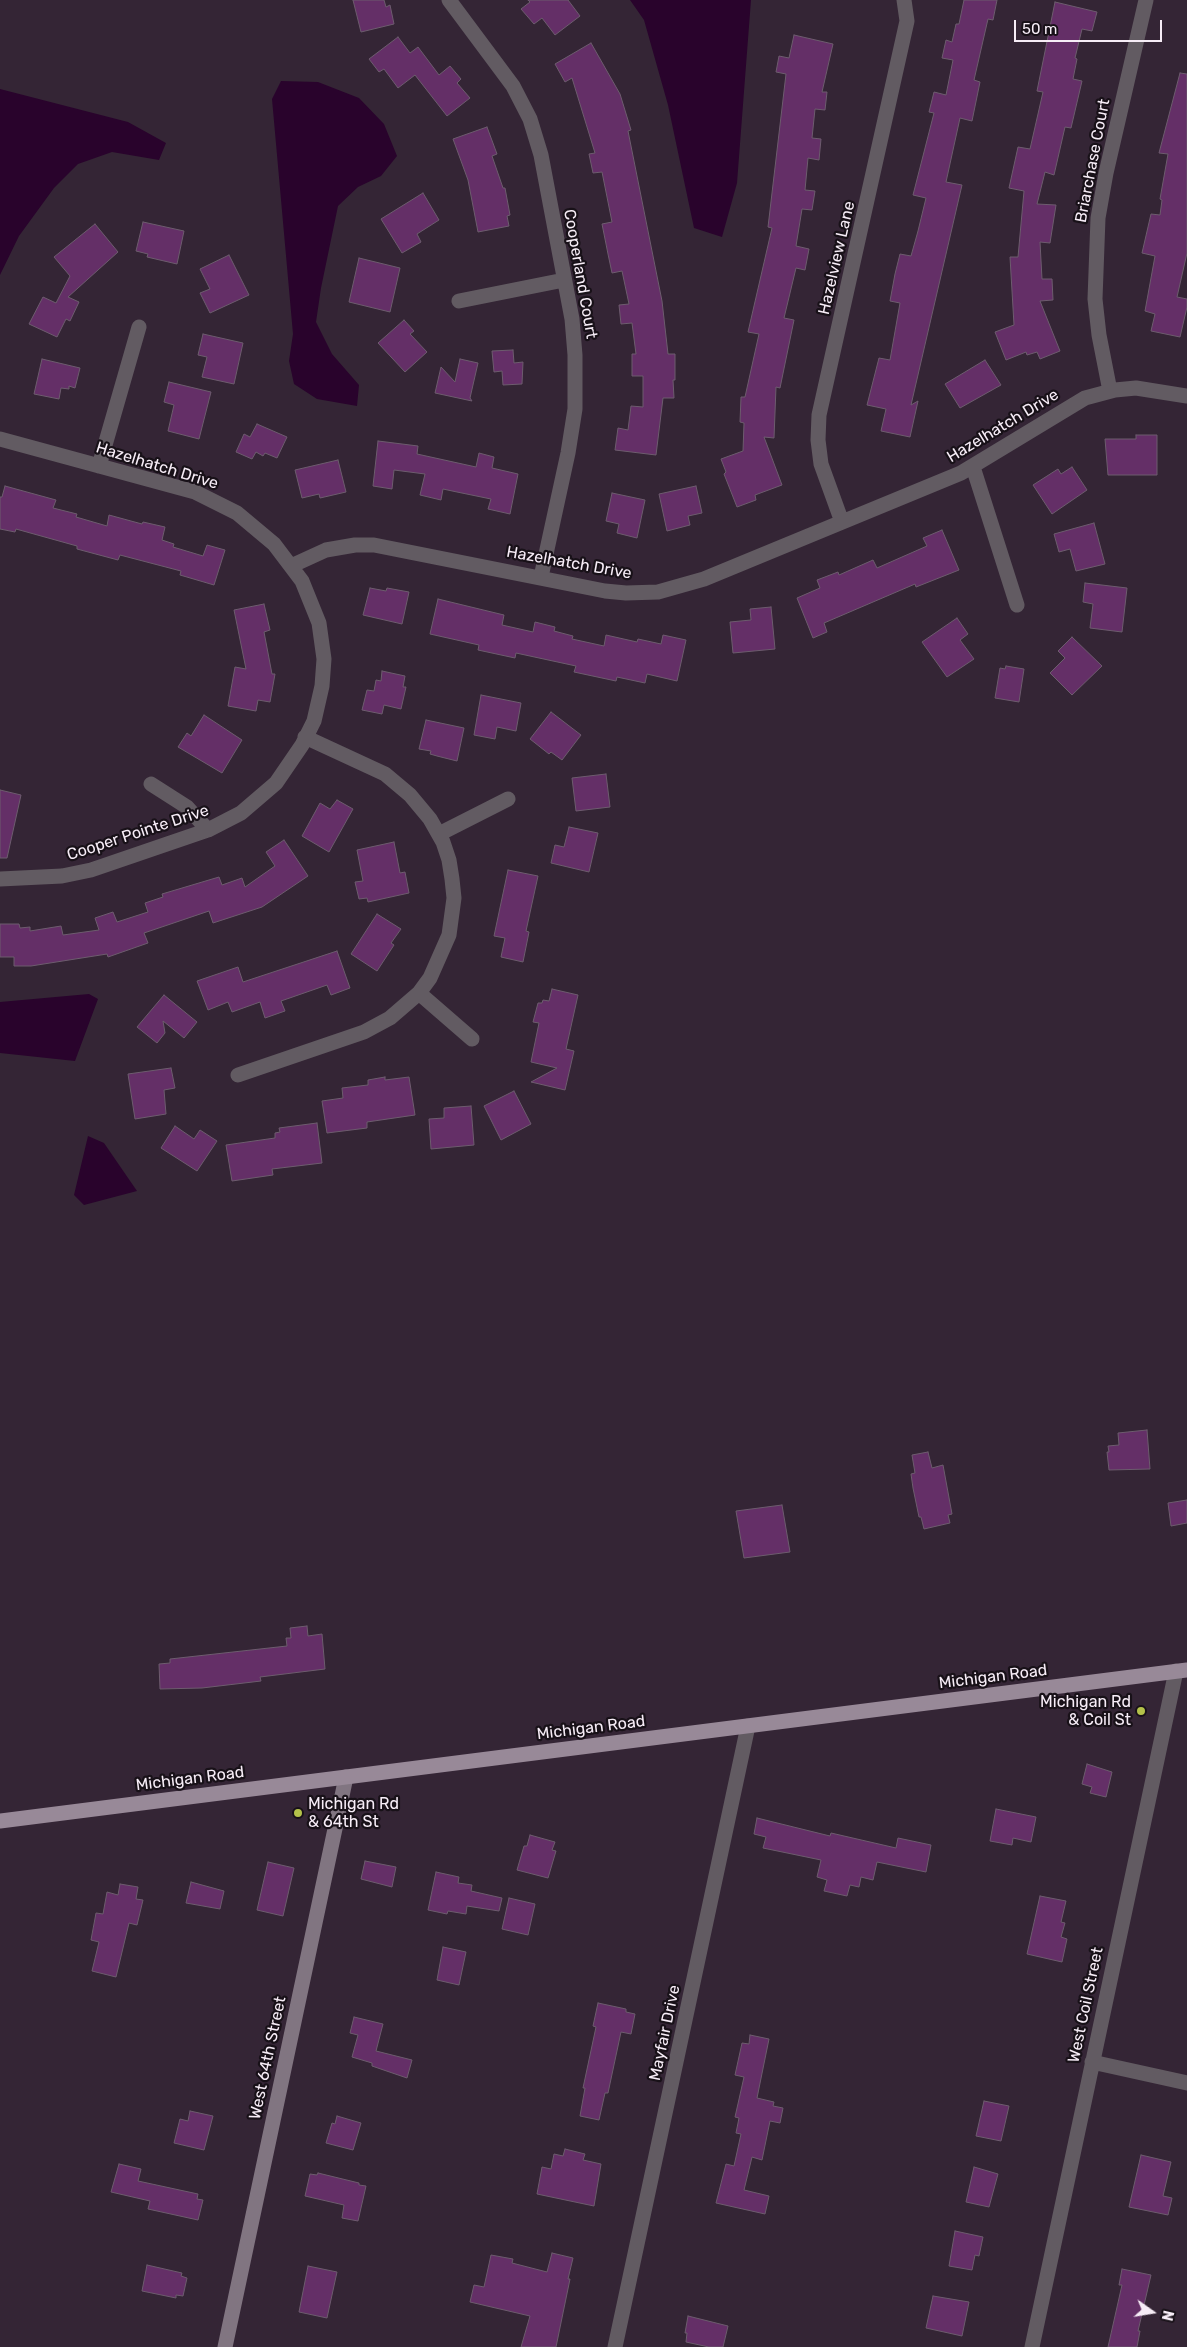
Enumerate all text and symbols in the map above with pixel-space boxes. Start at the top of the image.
scale bar [1017,10,1164,42]
text: 50 m [1022,20,1057,38]
street label: Briarchase Court [1072,97,1114,225]
street label: Hazelview Lane [815,199,859,317]
street label: Cooperland Court [559,208,601,340]
street label: Hazelhatch Drive [944,385,1062,467]
street label: Hazelhatch Drive [94,438,220,494]
street label: Hazelhatch Drive [505,543,633,583]
street label: Cooper Pointe Drive [65,801,211,865]
street label: Michigan Road [938,1661,1048,1693]
place label: Michigan Rd & Coil St [1040,1692,1131,1730]
marker: Michigan Rd & Coil St [1135,1705,1147,1717]
street label: Michigan Road [536,1712,646,1744]
street label: Michigan Road [135,1763,245,1795]
place label: Michigan Rd & 64th St [308,1794,399,1832]
marker: Michigan Rd & 64th St [292,1807,304,1819]
street label: West Coil Street [1064,1946,1108,2064]
street label: Mayfair Drive [645,1983,685,2083]
street label: West 64th Street [246,1995,290,2121]
north arrow [1127,2287,1177,2337]
text: N [1158,2309,1177,2322]

